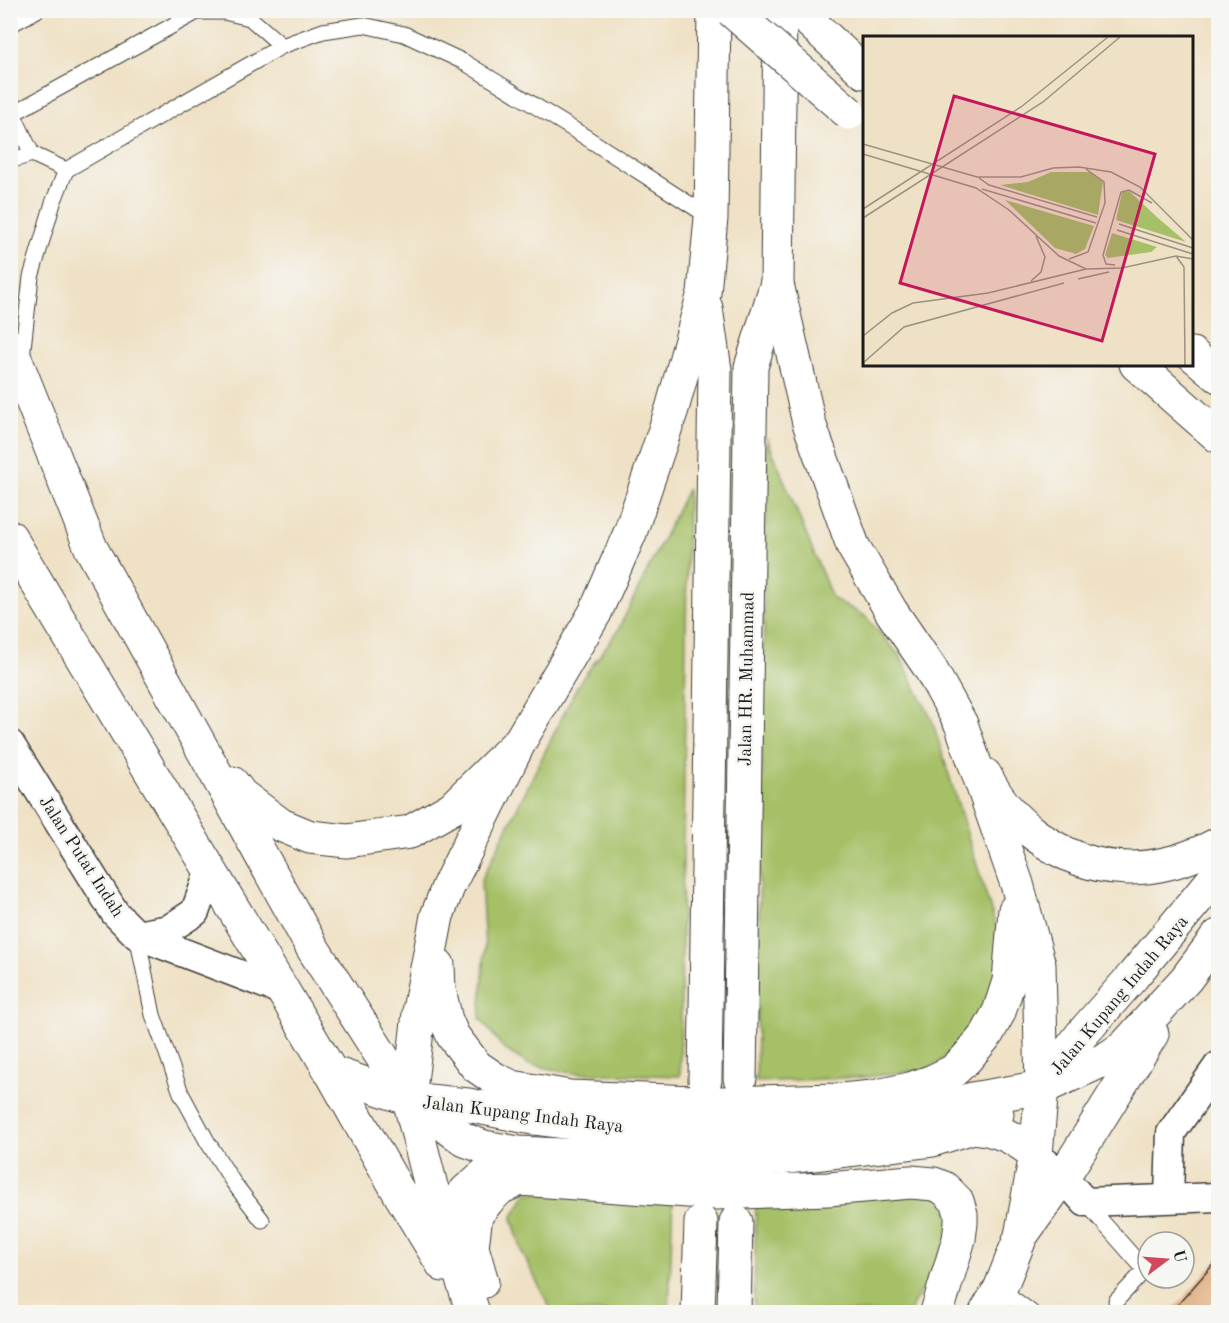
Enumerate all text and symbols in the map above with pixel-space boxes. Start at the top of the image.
inset map [863,36,1193,366]
street label: Jalan HR. Muhammad [736,592,758,766]
street label: Jalan Putat Indah [35,793,127,920]
street label: Jalan Kupang Indah Raya [1048,912,1192,1079]
street label: Jalan Kupang Indah Raya [421,1094,624,1136]
north arrow [1136,1230,1196,1290]
text: U [1169,1248,1188,1265]

